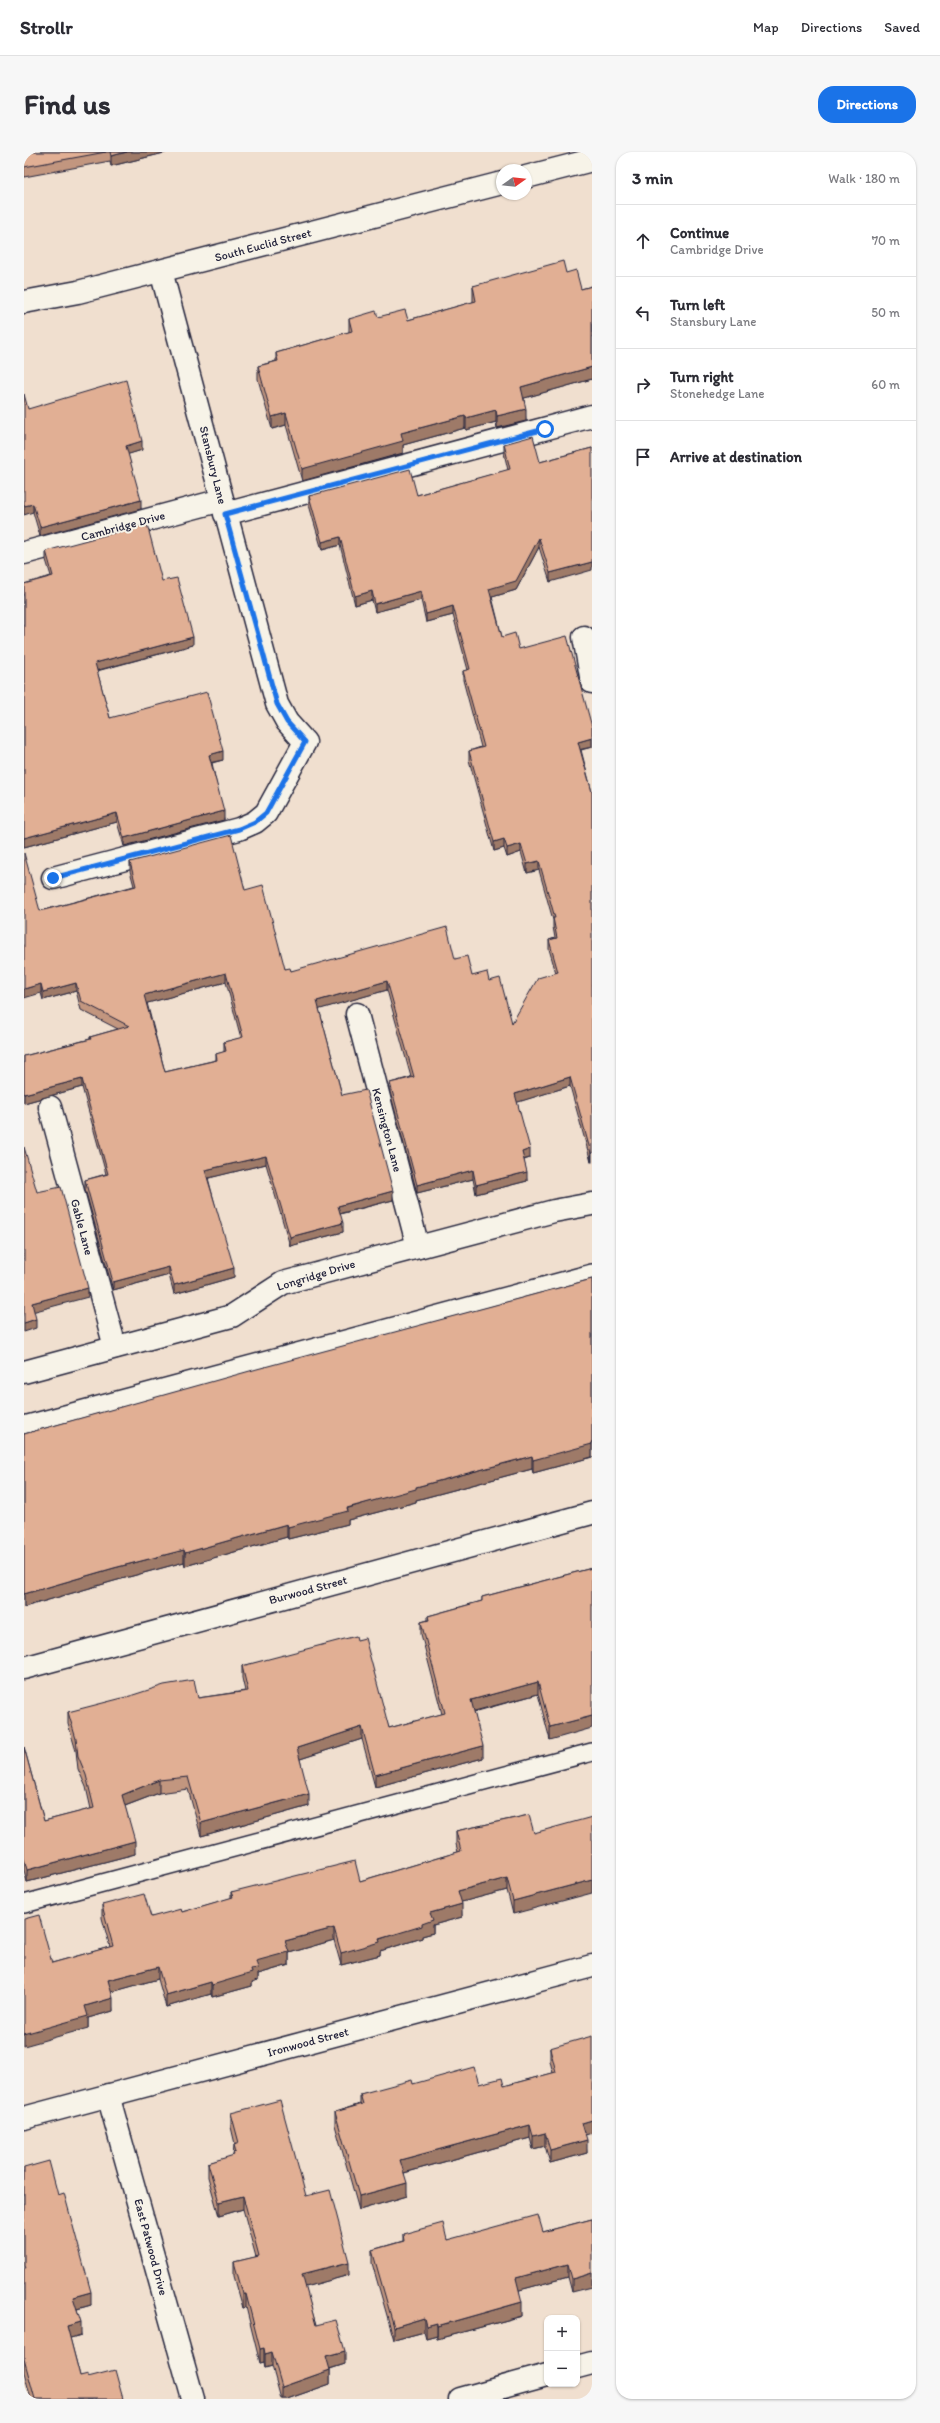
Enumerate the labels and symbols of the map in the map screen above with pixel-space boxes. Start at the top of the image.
north arrow [496,164,532,200]
street label: South Euclid Street [213,225,313,265]
route start [536,420,554,438]
street label: Stansbury Lane [197,425,230,506]
street label: Cambridge Drive [79,508,167,544]
route end [44,869,62,887]
street label: Kensington Lane [369,1086,405,1174]
street label: Gable Lane [68,1197,96,1257]
street label: Longridge Drive [275,1256,357,1294]
street label: Burwood Street [267,1573,349,1607]
street label: Ironwood Street [266,2024,351,2060]
street label: East Patwood Drive [131,2197,171,2297]

